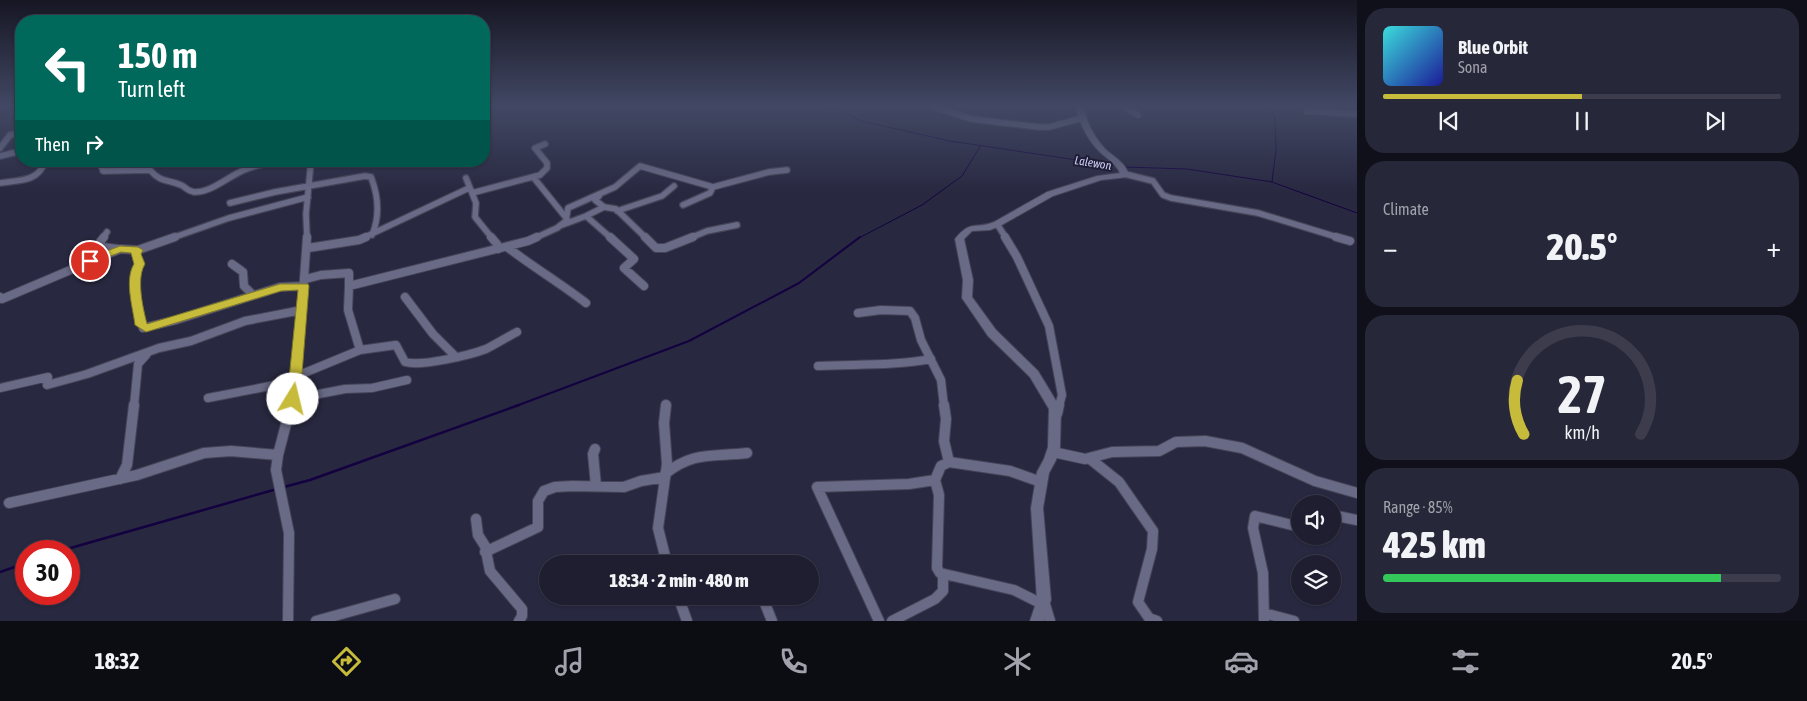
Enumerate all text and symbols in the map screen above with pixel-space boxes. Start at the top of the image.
icon: left [35,35,100,100]
text: 150 m [118,35,197,75]
text: Blue Orbit [1458,36,1528,58]
text: Sona [1458,58,1487,76]
text: Turn left [118,76,185,102]
icon: previous [1435,107,1463,135]
icon: pause [1568,107,1596,135]
icon: next [1701,107,1729,135]
icon: right [80,130,108,158]
text: Then [35,133,70,155]
water label: Lalewon [1074,153,1113,173]
text: Climate [1383,200,1429,218]
text: 20.5° [1547,225,1617,268]
text: − [1383,231,1398,263]
text: + [1766,231,1781,263]
pin [69,240,111,282]
icon: arrive [76,247,104,275]
text: 27 [1558,364,1606,424]
position arrow [266,372,318,424]
text: km/h [1564,422,1600,443]
map controls [1291,495,1341,605]
button: sound [1291,495,1341,545]
text: Range · 85% [1383,498,1453,516]
text: 425 km [1383,523,1486,566]
speed limit sign: 30 [15,540,80,605]
button: layers [1291,555,1341,605]
text: 18:34 · 2 min · 480 m [609,569,749,591]
icon: directions [329,644,364,679]
icon: music [552,644,587,679]
icon: phone [776,644,811,679]
icon: climate [1000,644,1035,679]
icon: car [1224,644,1259,679]
icon: filters [1448,644,1483,679]
text: 18:32 [94,648,140,674]
text: 20.5° [1671,648,1713,674]

